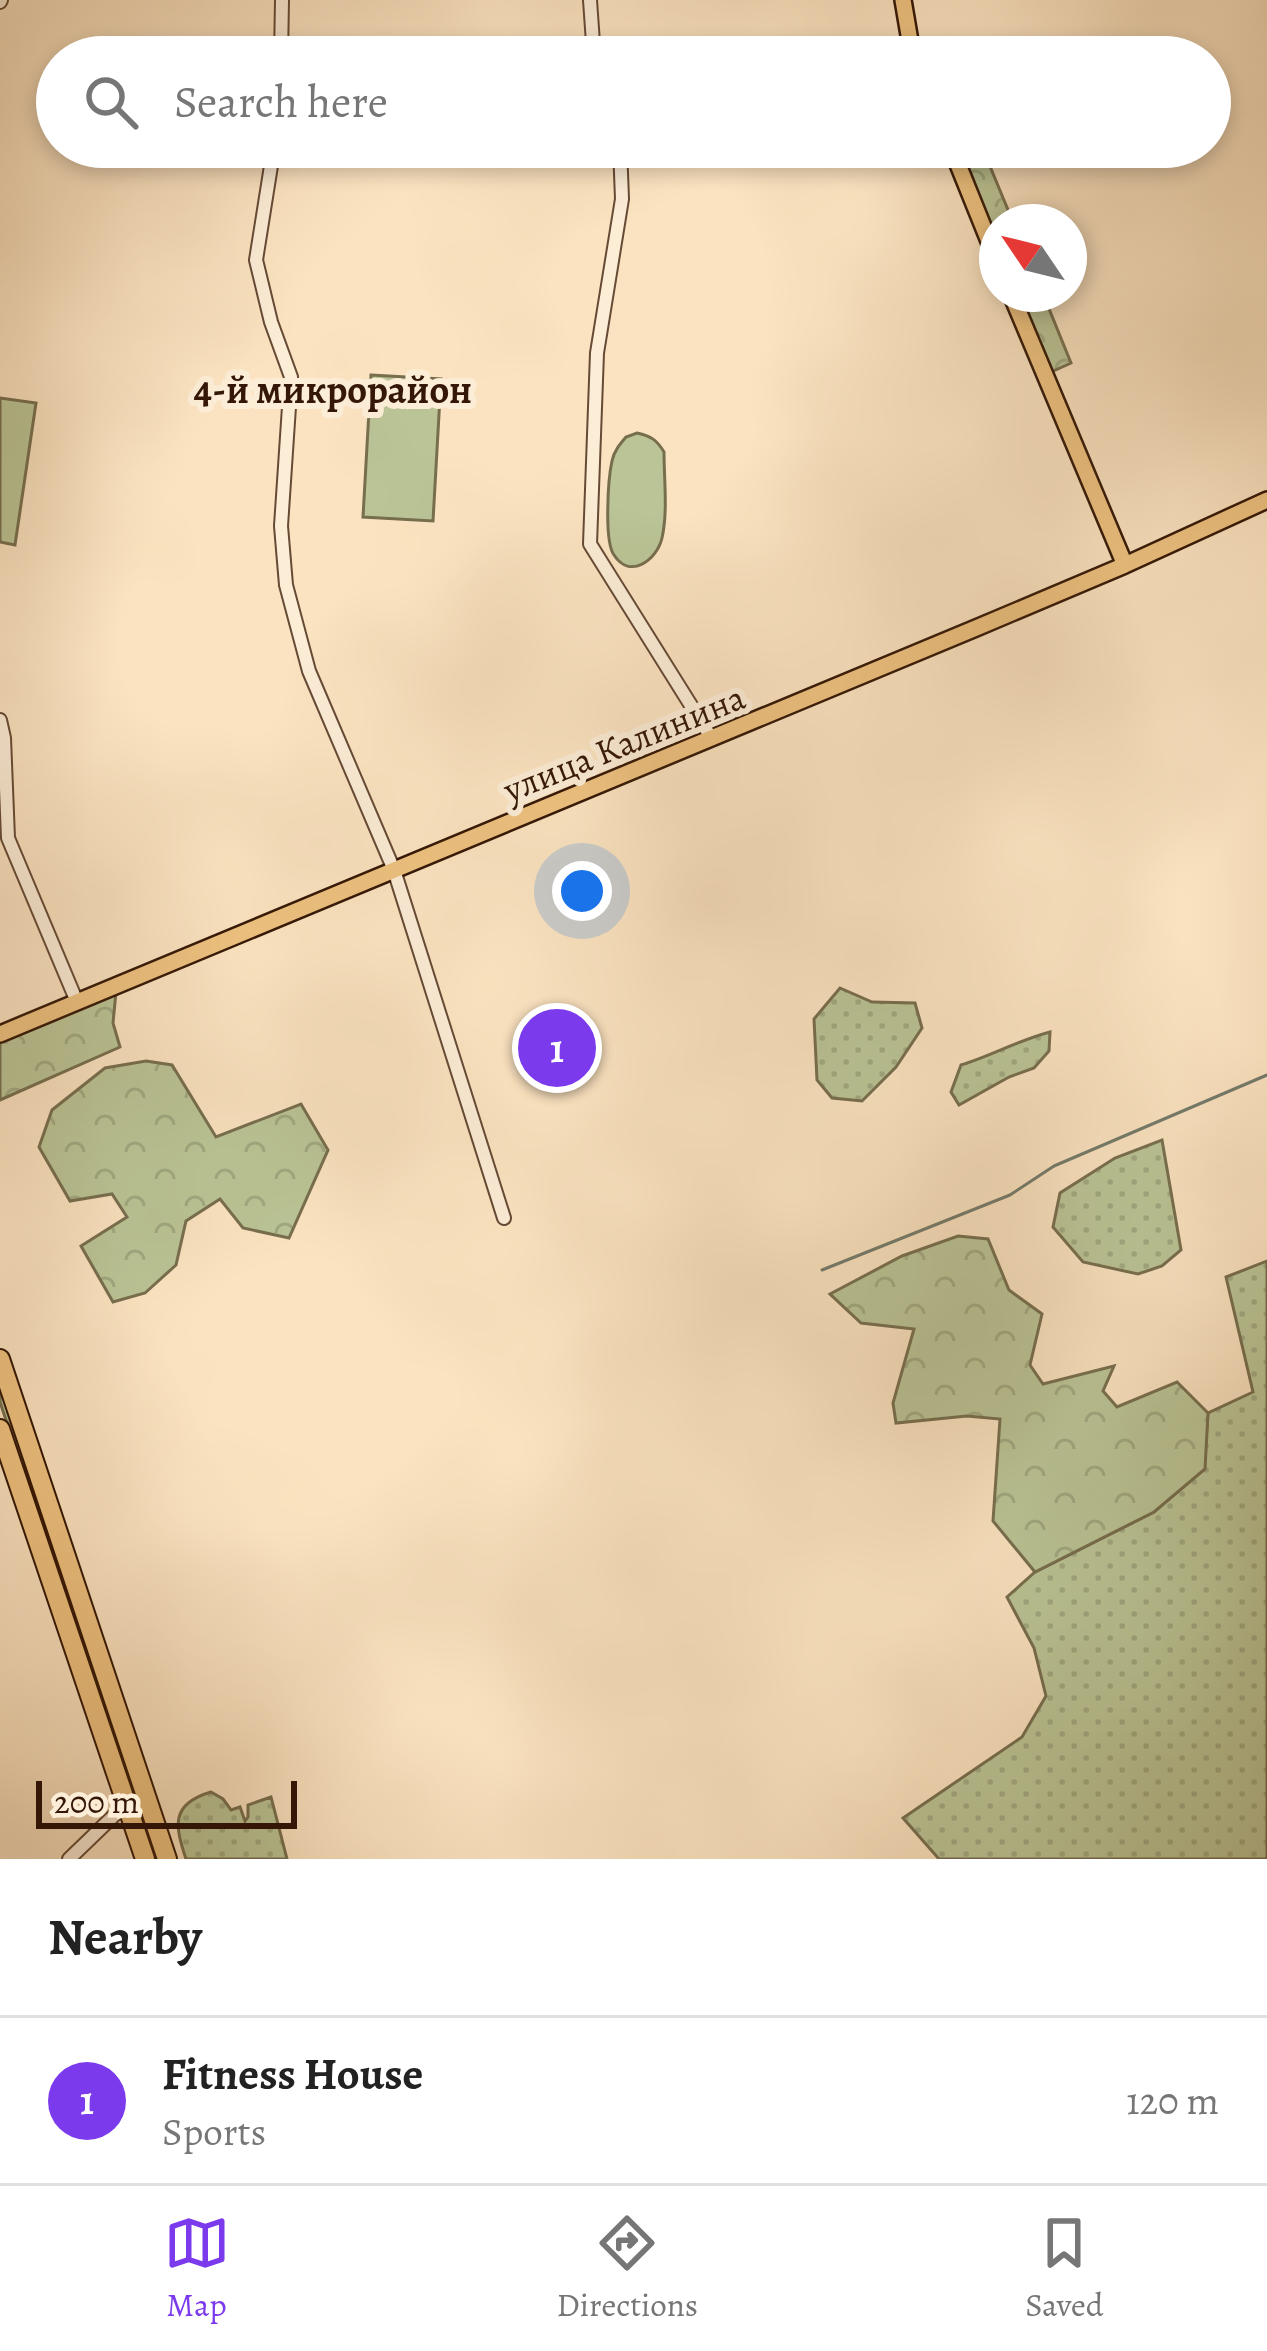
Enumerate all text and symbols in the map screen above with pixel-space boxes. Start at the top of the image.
search box [36,36,1231,168]
icon: search [78,69,144,135]
text: Search here [174,71,388,133]
north arrow [979,204,1087,312]
district label: 4-й микрорайон [194,363,472,416]
street label: улица Калинина [495,672,753,814]
your location [552,861,612,921]
pin: 1 [518,1003,596,1093]
scale bar [36,1775,297,1828]
text: 200 m [54,1779,139,1824]
text: Nearby [48,1902,202,1972]
text: Fitness House [162,2043,423,2105]
text: 1 [80,2074,94,2127]
text: 120 m [1126,2074,1219,2127]
text: Sports [162,2105,266,2158]
tab: Map [164,2210,230,2327]
tab: Directions [557,2210,698,2327]
tab: Saved [1025,2210,1103,2327]

